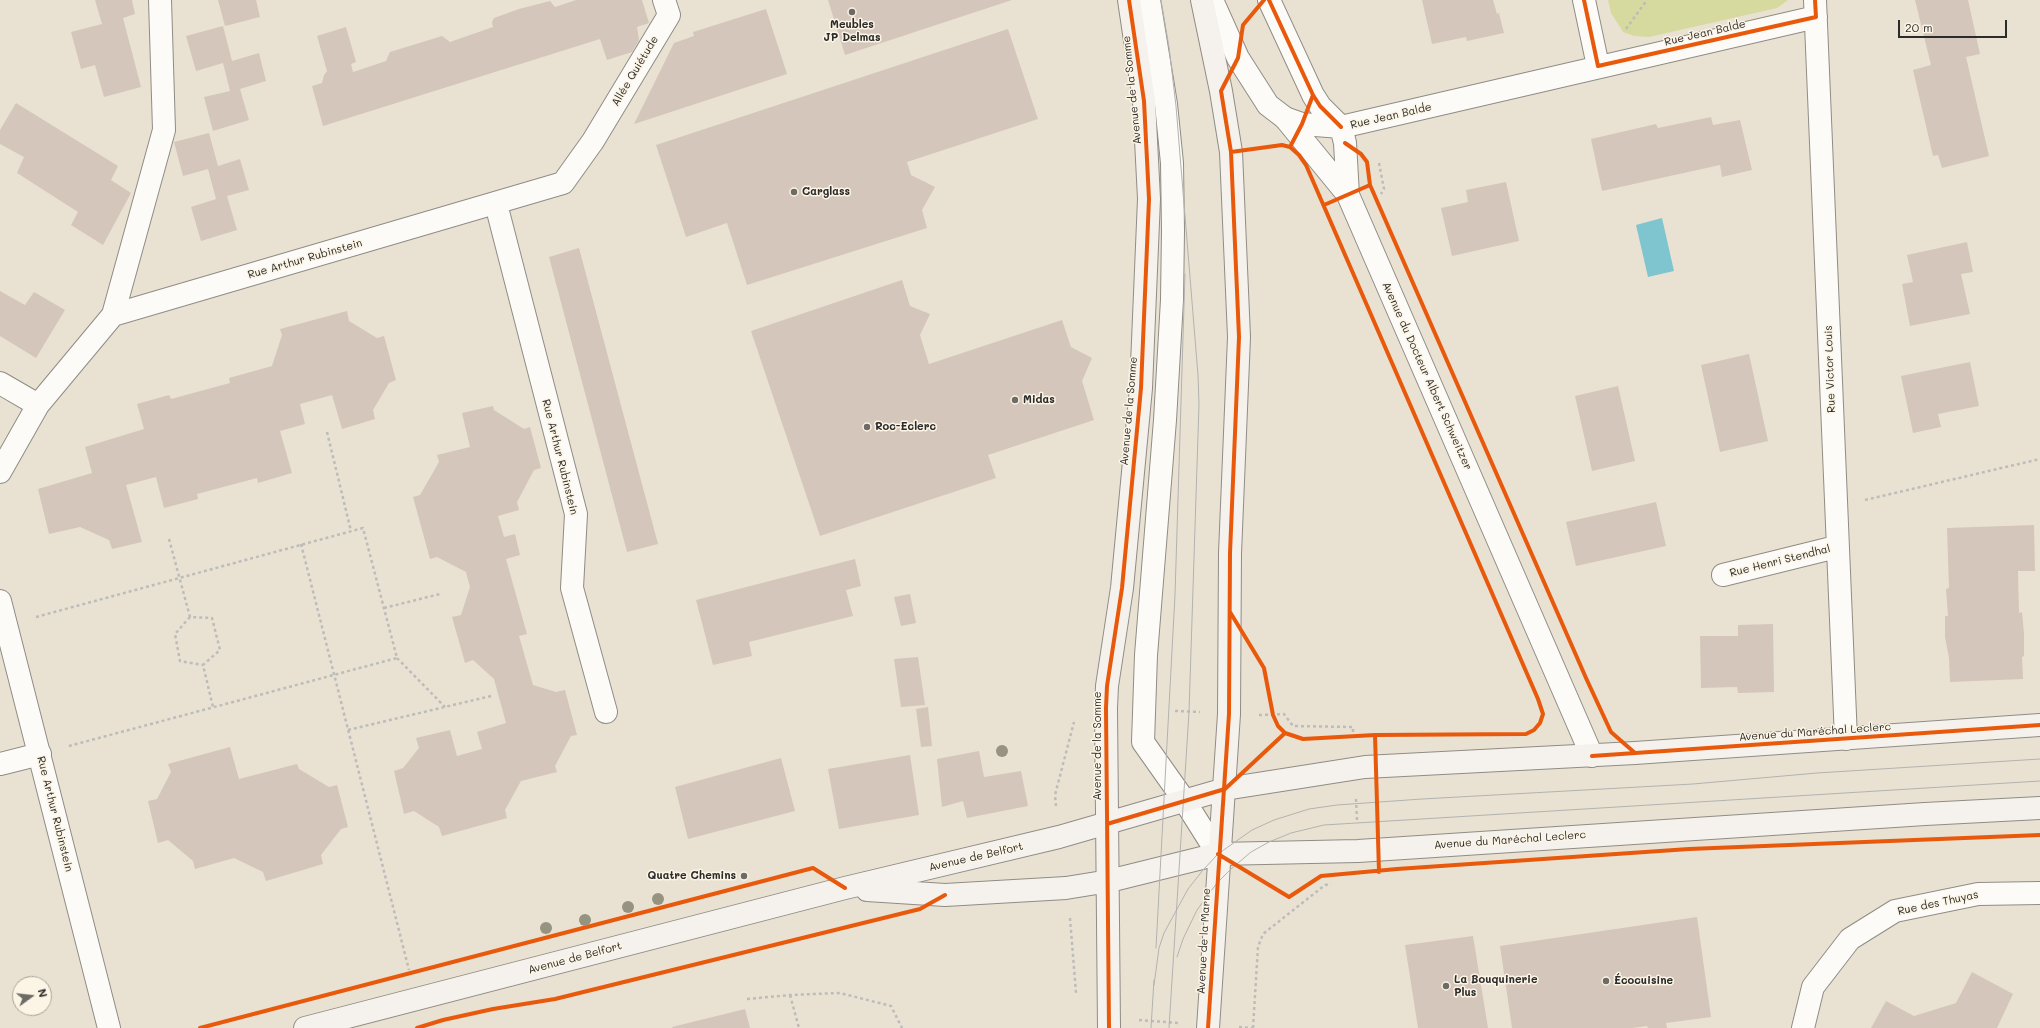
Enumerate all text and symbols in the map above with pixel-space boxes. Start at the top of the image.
marker: Meubles JP Delmas [847,7,857,17]
scale bar [1900,12,2009,38]
street label: Rue Jean Balde [1663,17,1747,49]
place label: Meubles JP Delmas [823,18,881,44]
text: 20 m [1905,19,1933,35]
street label: Allée Quiétude [609,33,661,109]
street label: Avenue de la Somme [1120,35,1144,145]
street label: Rue Jean Balde [1349,100,1433,132]
place label: Carglass [802,185,850,199]
marker: Carglass [789,187,799,197]
street label: Rue Arthur Rubinstein [246,236,364,282]
street label: Avenue du Docteur Albert Schweitzer [1379,280,1475,472]
street label: Rue Victor Louis [1822,325,1838,413]
street label: Avenue de la Somme [1118,356,1140,466]
place label: Midas [1023,393,1055,407]
marker: Midas [1010,395,1020,405]
street label: Rue Arthur Rubinstein [539,398,581,516]
place label: Roc-Eclerc [875,420,936,434]
marker: Roc-Eclerc [862,422,872,432]
street label: Rue Henri Stendhal [1728,542,1832,580]
street label: Avenue de la Somme [1091,691,1105,801]
street label: Avenue du Maréchal Leclerc [1738,720,1892,744]
street label: Rue Arthur Rubinstein [34,755,76,873]
street label: Avenue du Maréchal Leclerc [1433,828,1587,852]
street label: Avenue de Belfort [928,840,1024,874]
place label: Quatre Chemins [648,869,736,883]
marker: Quatre Chemins [739,871,749,881]
street label: Avenue de la Marne [1195,888,1213,994]
street label: Rue des Thuyas [1896,888,1980,918]
street label: Avenue de Belfort [527,939,623,977]
place label: La Bouquinerie Plus [1454,973,1537,999]
place label: Écocuisine [1614,974,1673,988]
north arrow [12,976,52,1016]
marker: Écocuisine [1601,976,1611,986]
marker: La Bouquinerie Plus [1441,981,1451,991]
text: N [35,987,51,999]

